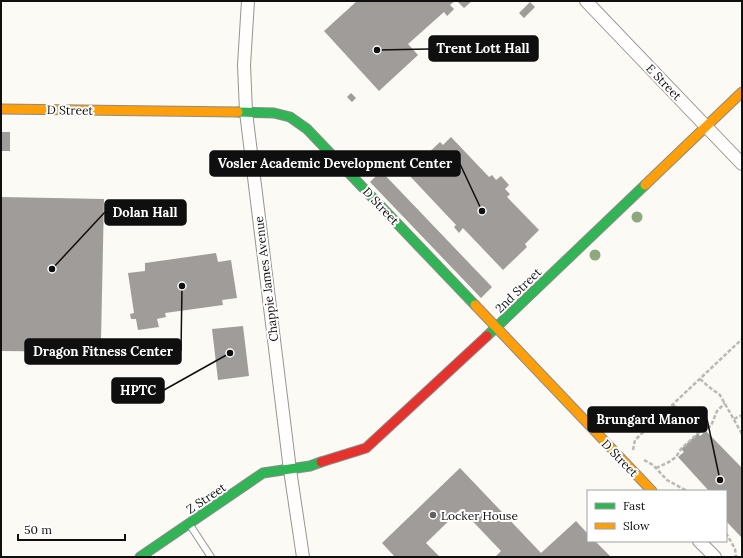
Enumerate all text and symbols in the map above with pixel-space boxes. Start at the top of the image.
callout: Trent Lott Hall [429,36,538,61]
text: Trent Lott Hall [436,40,530,57]
street label: E Street [643,61,685,104]
street label: D Street [47,102,94,118]
callout: Vosler Academic Development Center [210,151,460,176]
text: Vosler Academic Development Center [218,155,453,172]
street label: D Street [360,184,402,228]
callout: Dolan Hall [105,200,186,225]
text: Dolan Hall [112,204,178,221]
street label: Chappie James Avenue [251,215,281,343]
street label: 2nd Street [492,264,544,316]
callout: Dragon Fitness Center [25,339,181,364]
text: Dragon Fitness Center [33,343,174,360]
callout: HPTC [112,378,164,403]
text: HPTC [120,382,156,399]
callout: Brungard Manor [588,407,707,432]
text: Brungard Manor [596,411,701,428]
street label: D Street [599,436,642,480]
street label: Z Street [183,479,229,517]
legend [587,490,727,542]
text: Fast [623,498,646,513]
place label: Locker House [441,508,518,523]
marker: Locker House [428,510,438,520]
scale bar [18,516,125,542]
text: Slow [623,518,650,533]
text: 50 m [24,522,52,537]

